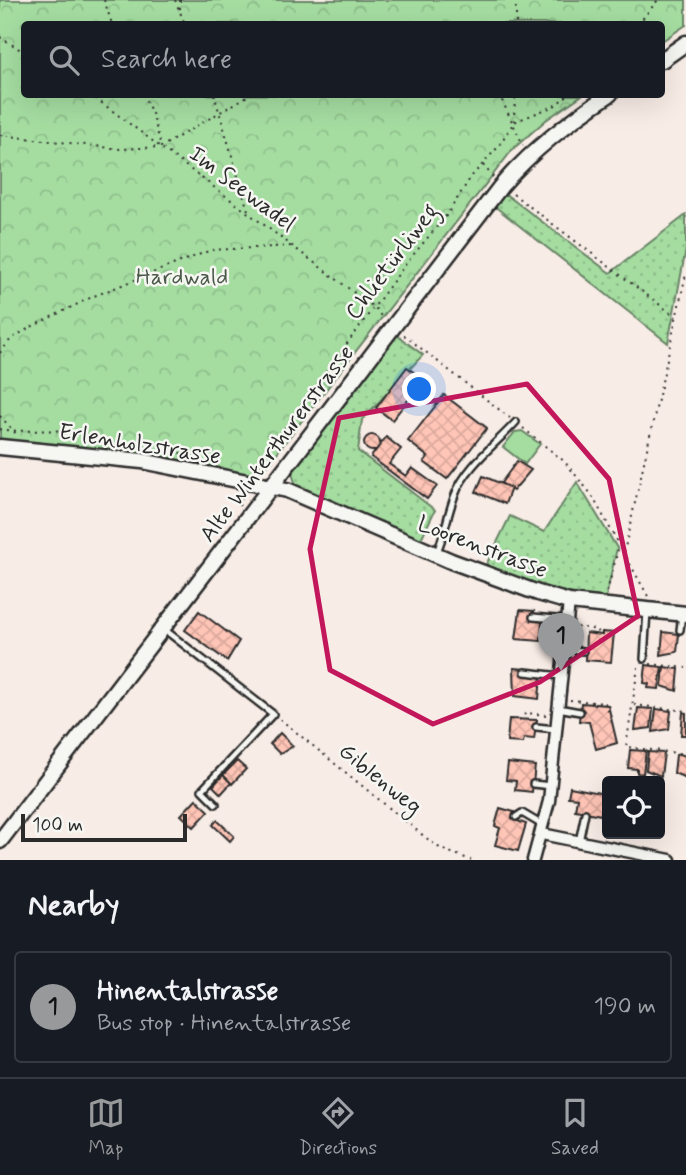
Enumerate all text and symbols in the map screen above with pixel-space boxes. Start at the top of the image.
search box [21,21,665,98]
icon: search [45,41,83,79]
text: Search here [101,43,232,77]
street label: Im Seewadel [182,140,301,240]
street label: Chlietürliweg [339,198,448,328]
park label: Hardwald [136,263,228,293]
street label: Alte Winterthurerstrasse [193,339,362,549]
your location [402,372,436,406]
street label: Erlenholzstrasse [57,417,223,473]
street label: Loorenstrasse [413,509,552,586]
pin: 1 [538,613,584,671]
street label: Giblenweg [331,737,428,824]
map controls [602,776,665,839]
button: locate [602,776,665,839]
scale bar [21,811,187,843]
text: 100 m [32,813,83,838]
text: Nearby [28,886,119,925]
text: Hinentalstrasse [97,975,278,1009]
text: 1 [48,992,58,1022]
text: 190 m [594,992,656,1022]
text: Bus stop · Hinentalstrasse [97,1009,351,1039]
tab: Map [87,1094,125,1161]
tab: Directions [299,1094,377,1161]
tab: Saved [551,1094,599,1161]

